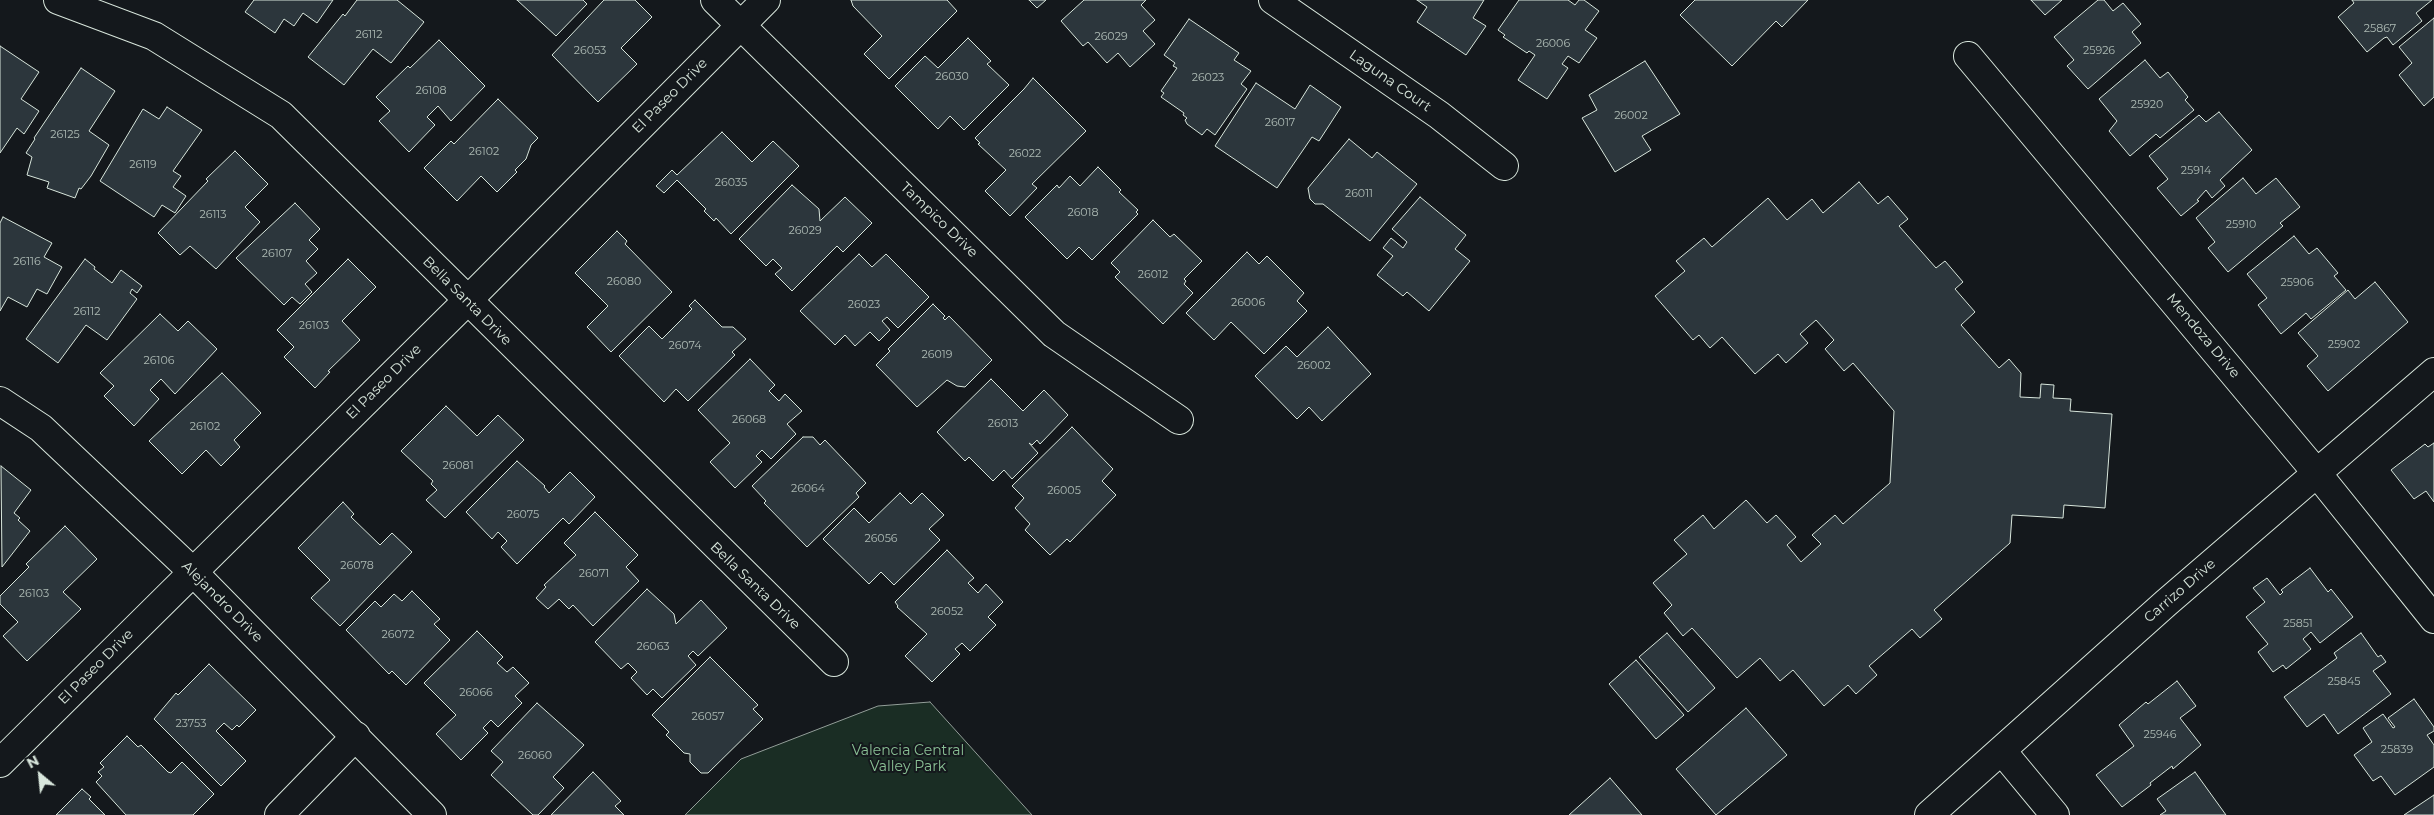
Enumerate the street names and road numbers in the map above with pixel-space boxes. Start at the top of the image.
street label: Laguna Court [1346,47,1434,115]
street label: El Paseo Drive [629,55,711,137]
street label: Tampico Drive [897,179,981,261]
street label: Bella Santa Drive [419,253,515,349]
street label: Mendoza Drive [2163,290,2243,382]
street label: El Paseo Drive [343,341,425,423]
street label: Bella Santa Drive [706,539,804,633]
street label: Carrizo Drive [2141,555,2219,627]
street label: Alejandro Drive [178,558,266,646]
street label: El Paseo Drive [55,626,137,708]

